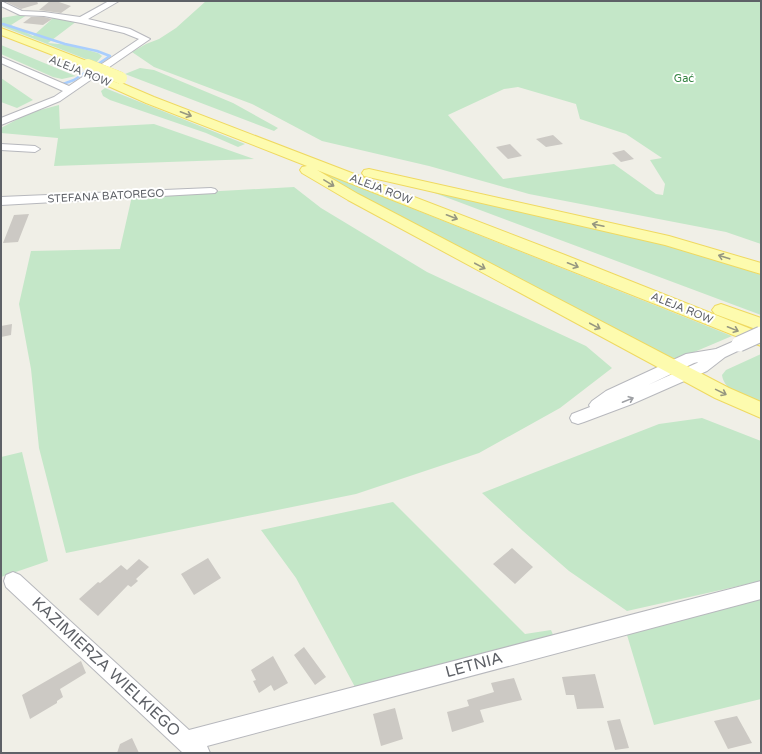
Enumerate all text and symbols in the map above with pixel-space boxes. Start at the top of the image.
street label: ALEJA ROW [47,53,113,89]
park label: Gać [674,72,694,85]
one-way arrow [180,111,192,119]
street label: ALEJA ROW [348,171,414,207]
one-way arrow [323,180,335,188]
street label: STEFANA BATOREGO [47,186,165,206]
one-way arrow [446,214,458,222]
one-way arrow [592,221,605,229]
one-way arrow [718,253,731,260]
one-way arrow [567,261,579,269]
one-way arrow [474,262,486,270]
street label: ALEJA ROW [649,290,715,326]
one-way arrow [589,323,601,331]
one-way arrow [726,325,738,333]
one-way arrow [715,389,727,396]
one-way arrow [621,395,633,403]
street label: KAZIMIERZA WIELKIEGO [28,593,184,741]
street label: LETNIA [443,648,505,682]

